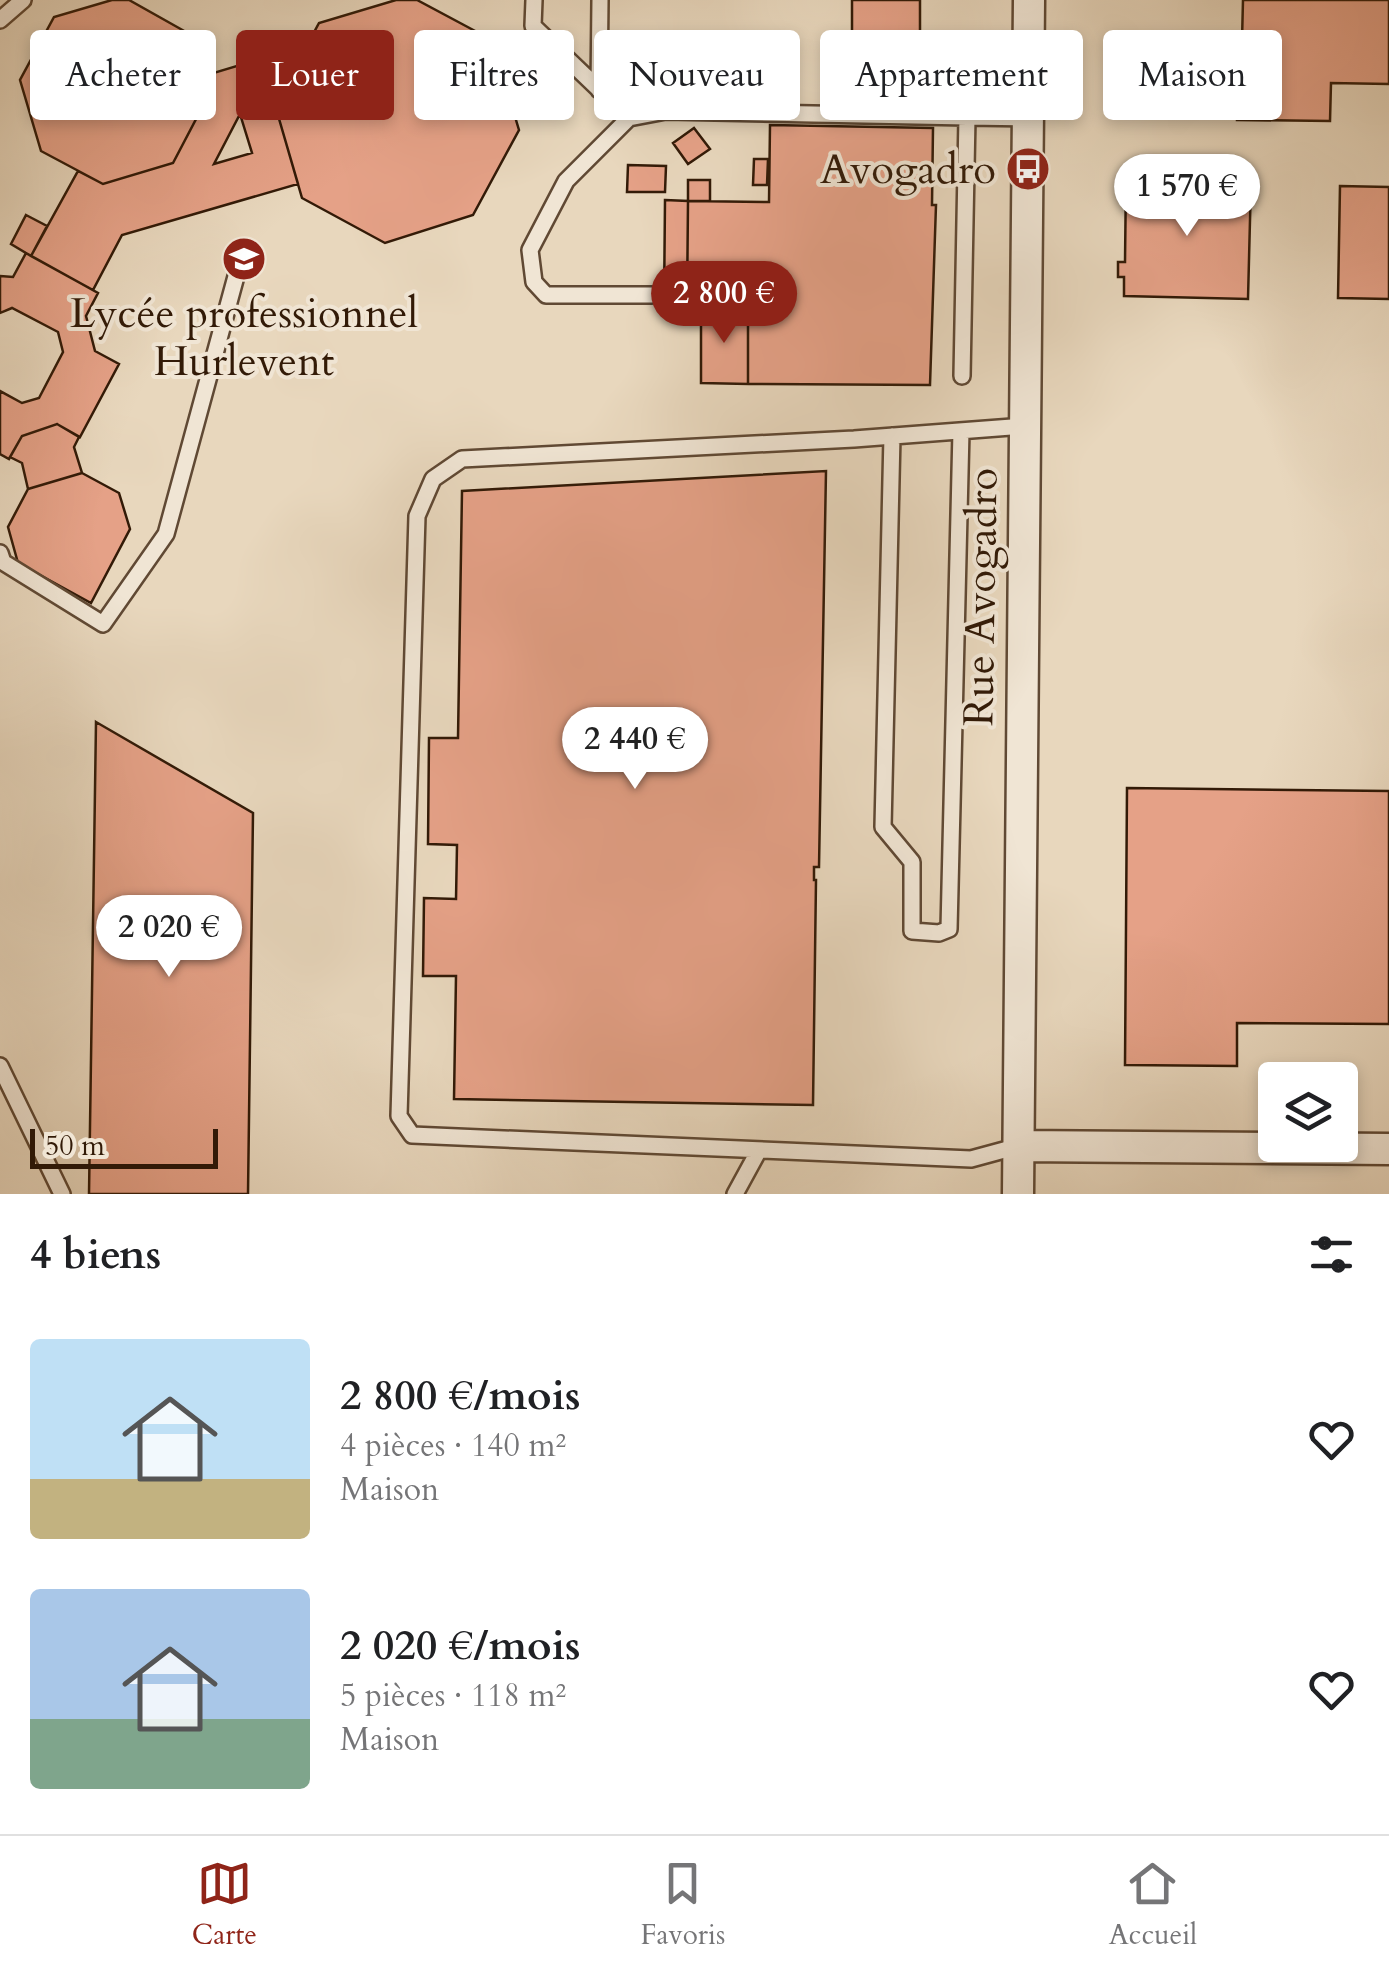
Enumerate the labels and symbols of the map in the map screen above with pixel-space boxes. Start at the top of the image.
place label: Avogadro [820,141,996,198]
bus stop icon: Avogadro [1005,146,1051,192]
pin: 1 570 € [1095,154,1279,239]
school or university icon: Lycée professionnel Hurlevent [221,236,267,282]
pin: 2 800 € [632,261,816,346]
place label: Lycée professionnel Hurlevent [70,285,418,390]
street label: Rue Avogadro [950,467,1012,727]
pin: 2 440 € [543,707,727,792]
pin: 2 020 € [77,895,261,980]
scale bar [30,1124,218,1168]

